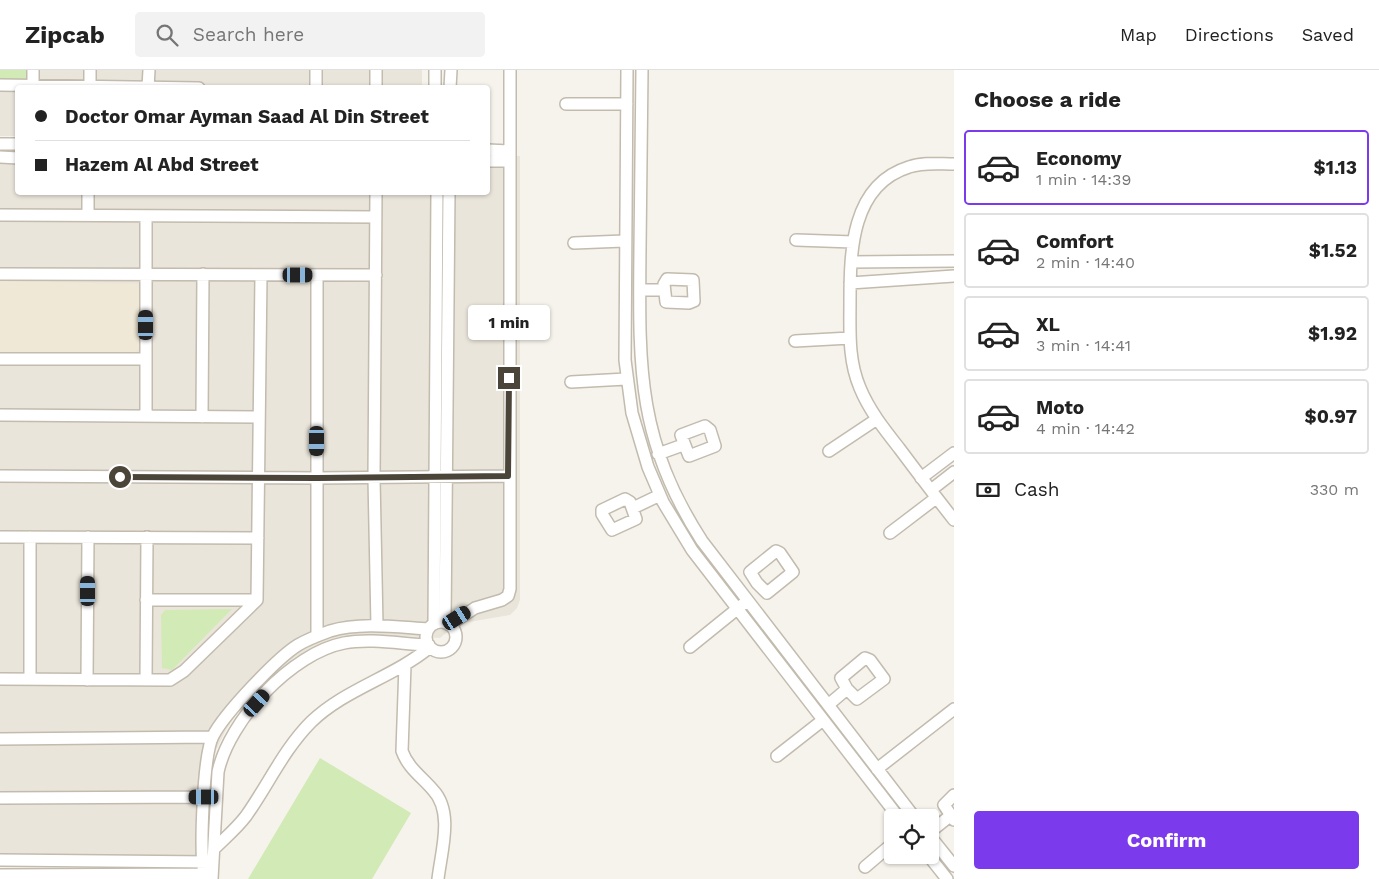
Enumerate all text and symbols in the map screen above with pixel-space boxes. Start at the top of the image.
search box [135,12,485,57]
text: Zipcab [25,21,105,49]
icon: search [153,21,181,49]
text: Search here [193,23,304,46]
text: Map [1120,24,1157,45]
text: Directions [1185,24,1274,45]
text: Saved [1302,24,1354,45]
text: Choose a ride [974,87,1121,112]
text: Doctor Omar Ayman Saad Al Din Street [65,105,429,128]
icon: car [976,145,1021,190]
text: Economy [1036,147,1121,170]
text: Hazem Al Abd Street [65,153,258,176]
text: $1.13 [1314,156,1357,179]
text: 1 min · 14:39 [1036,170,1131,189]
icon: car [976,228,1021,273]
text: Comfort [1036,230,1114,253]
text: $1.52 [1309,239,1357,262]
text: 2 min · 14:40 [1036,253,1135,272]
car [283,268,313,283]
callout: 1 min [468,306,550,340]
car [138,310,153,340]
icon: car [976,311,1021,356]
text: 1 min [488,313,530,332]
text: XL [1036,313,1060,336]
text: $1.92 [1308,322,1357,345]
text: 3 min · 14:41 [1036,336,1131,355]
route end [498,367,520,389]
icon: car [976,394,1021,439]
text: Moto [1036,396,1084,419]
text: $0.97 [1304,405,1357,428]
text: 4 min · 14:42 [1036,419,1135,438]
car [309,426,324,456]
route start [109,466,131,488]
icon: cash [974,476,1002,504]
text: Cash [1014,478,1060,501]
text: 330 m [1310,480,1359,499]
car [80,576,95,606]
car [440,604,473,632]
car [241,687,272,719]
car [189,790,219,805]
map controls [884,809,939,864]
button: locate [884,809,939,864]
button: Confirm [974,811,1359,869]

